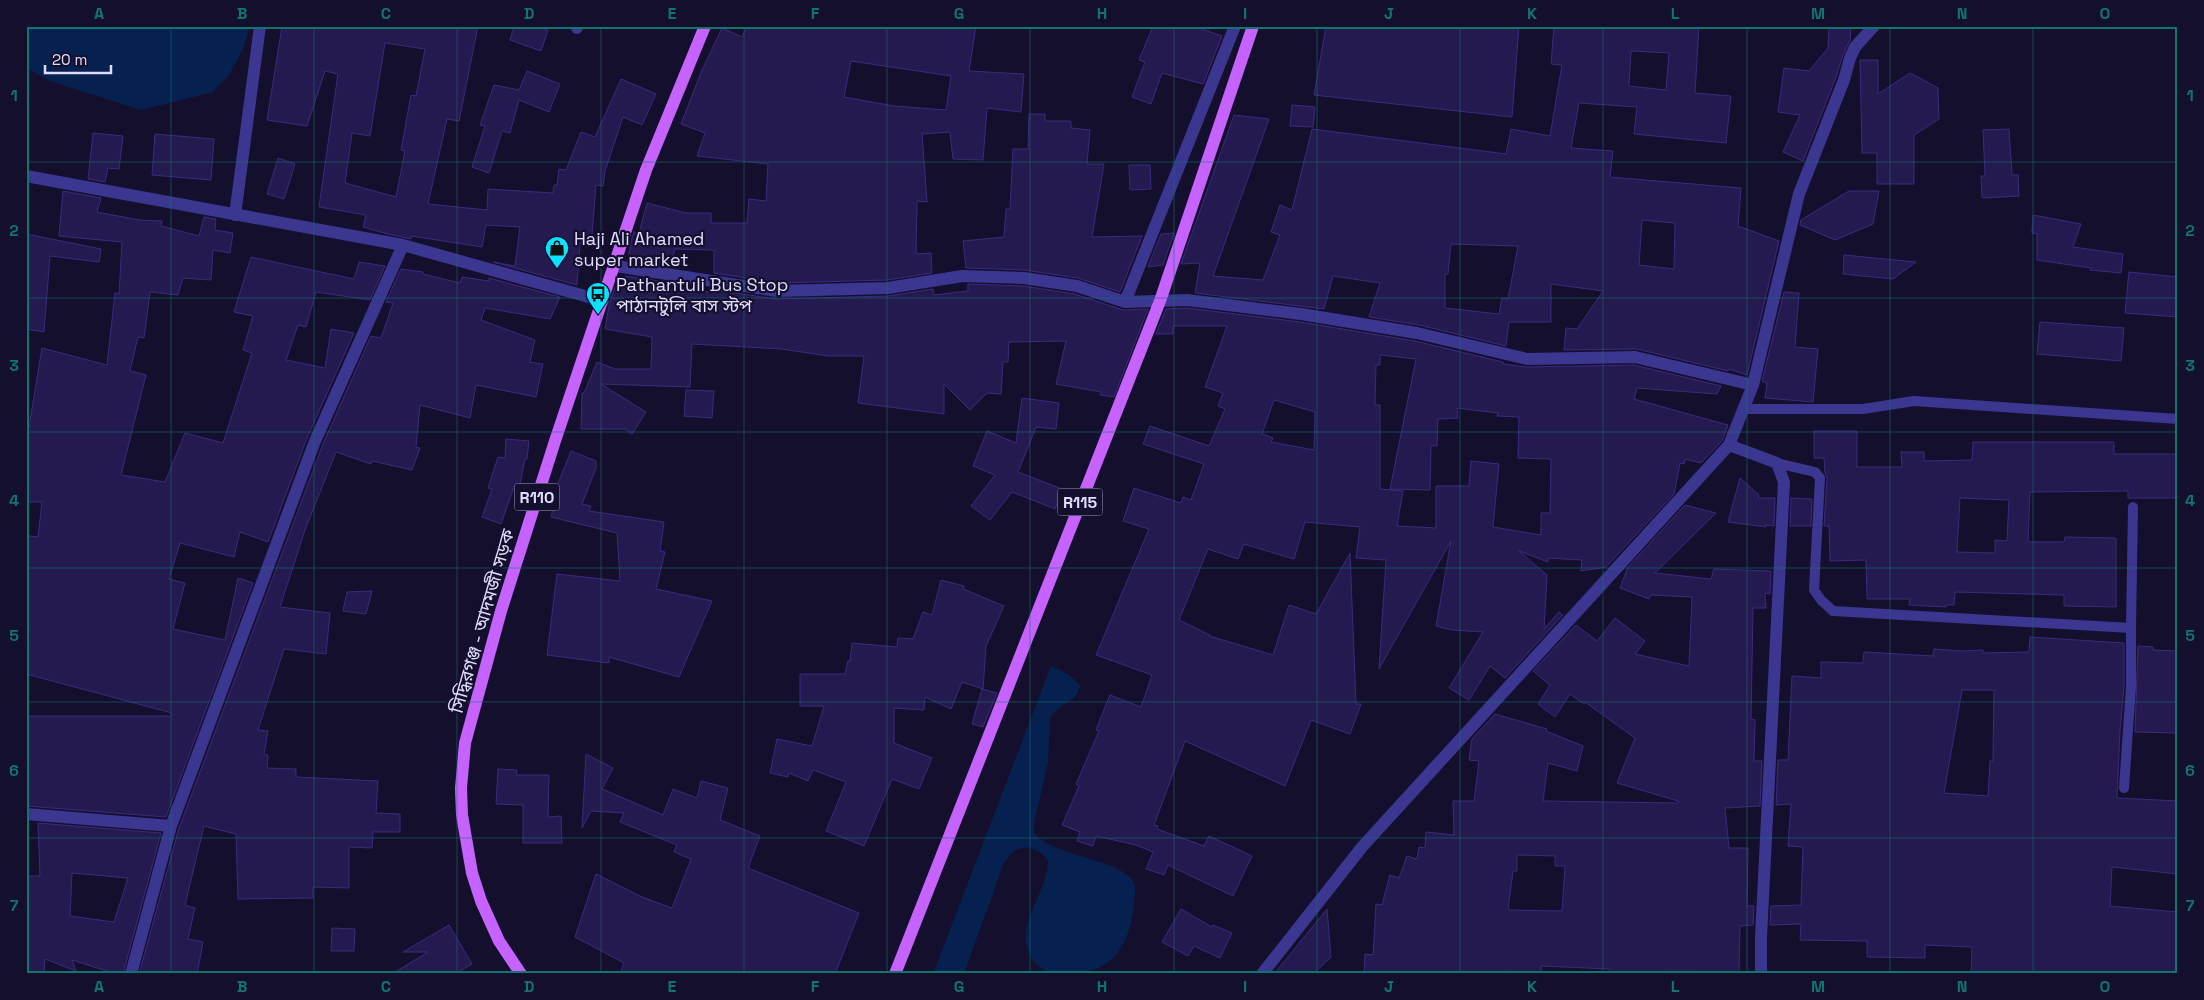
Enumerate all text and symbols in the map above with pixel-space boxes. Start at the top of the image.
text: A [94,3,104,24]
text: B [237,3,247,24]
text: C [381,3,391,24]
text: D [524,3,534,24]
text: E [668,3,677,24]
text: F [811,3,820,24]
text: G [954,3,964,24]
text: H [1097,3,1107,24]
text: I [1243,3,1247,24]
text: J [1384,3,1394,24]
text: K [1527,3,1537,24]
text: L [1671,3,1680,24]
text: M [1811,3,1825,24]
text: N [1957,3,1967,24]
text: O [2100,3,2111,24]
scale bar [45,42,111,74]
text: 20 m [52,50,87,69]
text: 1 [10,85,18,106]
text: 1 [2186,85,2194,106]
text: 2 [9,220,19,241]
text: 2 [2185,220,2195,241]
place label: Haji Ali Ahamed super market [574,227,704,271]
shop icon: Haji Ali Ahamed super market [544,235,570,269]
place label: Pathantuli Bus Stop পাঠানটুলি বাস স্টপ [616,273,788,317]
bus stop icon: Pathantuli Bus Stop পাঠানটুলি বাস স্টপ [585,281,611,315]
text: 3 [9,355,19,376]
text: 3 [2185,355,2195,376]
road number: R110 [514,484,560,511]
road number: R115 [1058,488,1102,516]
text: 4 [9,490,19,511]
text: 4 [2185,490,2195,511]
street label: সিদ্ধিরগঞ্জ - আদমজী সড়ক [444,526,519,717]
text: 5 [9,625,19,646]
text: 5 [2185,625,2195,646]
text: 6 [9,760,19,781]
text: 6 [2185,760,2195,781]
text: 7 [10,895,19,916]
text: 7 [2186,895,2195,916]
text: A [94,976,104,997]
text: B [237,976,247,997]
text: C [381,976,391,997]
text: D [524,976,534,997]
text: E [668,976,677,997]
text: F [811,976,820,997]
text: G [954,976,964,997]
text: H [1097,976,1107,997]
text: I [1243,976,1247,997]
text: J [1384,976,1394,997]
text: K [1527,976,1537,997]
text: L [1671,976,1680,997]
text: M [1811,976,1825,997]
text: N [1957,976,1967,997]
text: O [2100,976,2111,997]

